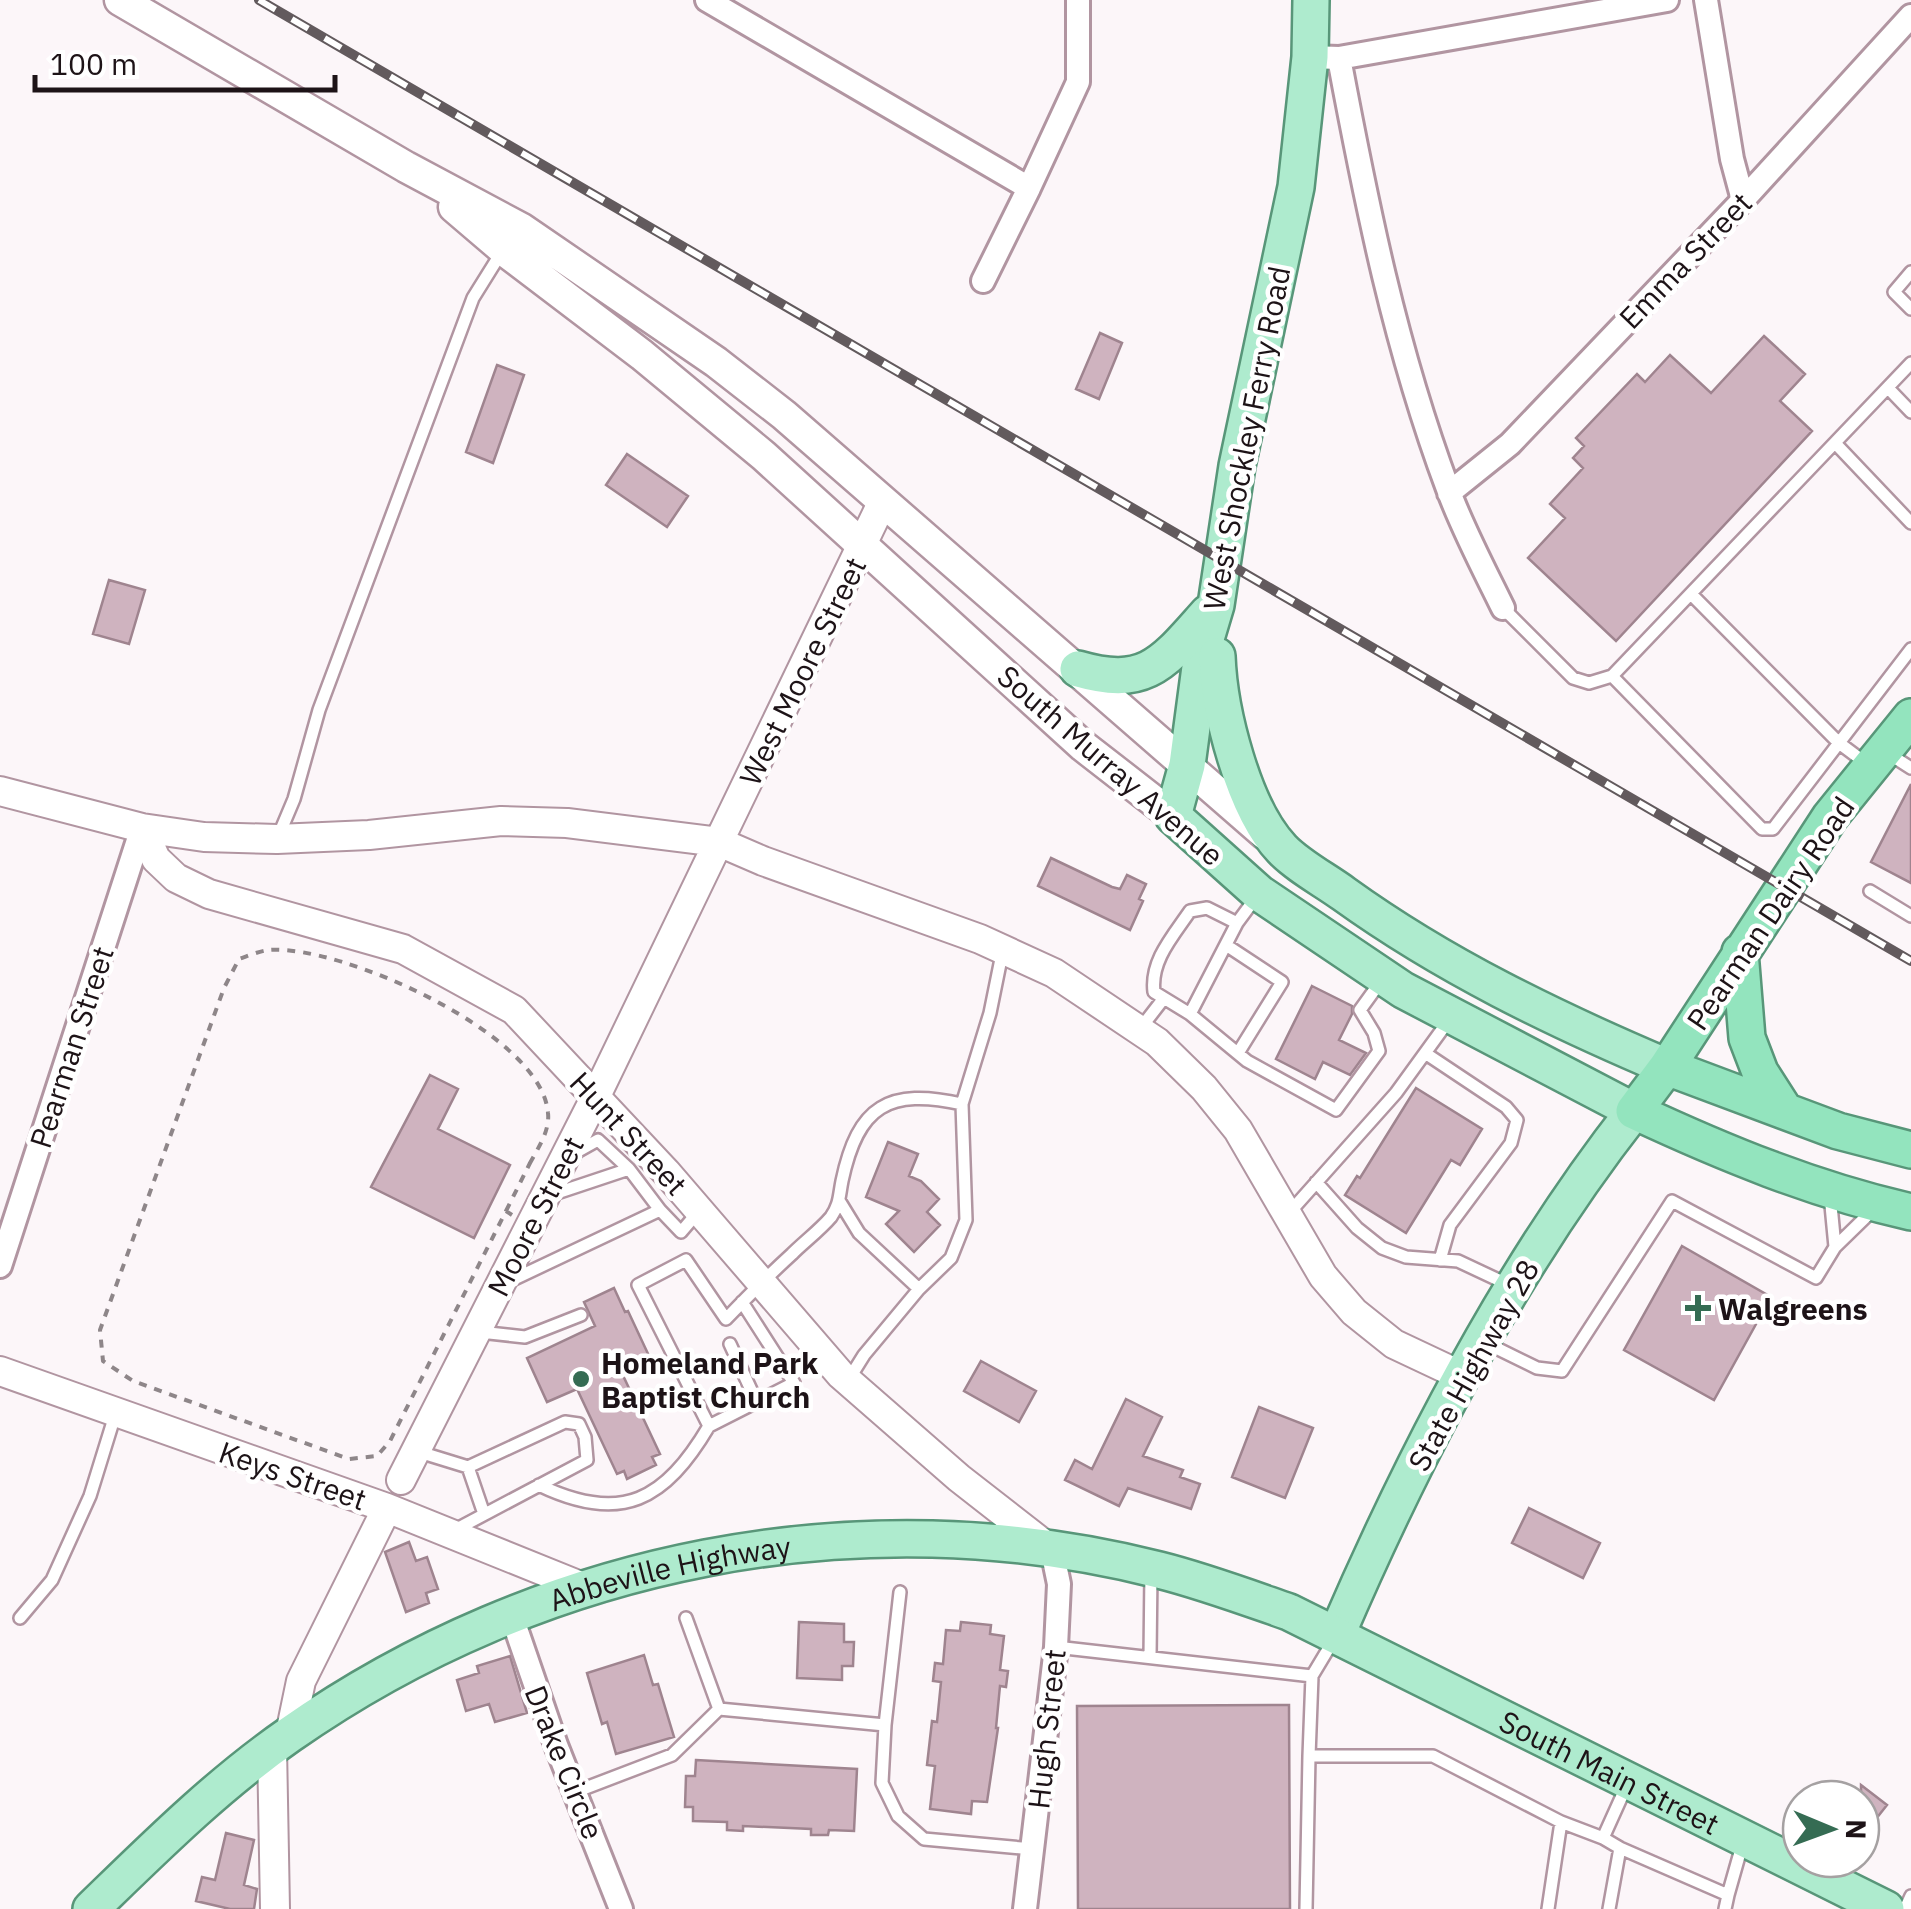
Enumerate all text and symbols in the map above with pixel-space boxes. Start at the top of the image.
scale bar [35,30,335,92]
text: 100 m [50,44,137,83]
street label: Emma Street [1610,183,1760,337]
street label: West Shockley Ferry Road [1194,263,1298,613]
street label: West Moore Street [730,550,874,792]
street label: South Murray Avenue [990,656,1232,874]
street label: Pearman Dairy Road [1677,789,1863,1037]
street label: Pearman Street [20,941,122,1153]
street label: Hunt Street [562,1063,696,1203]
street label: Moore Street [478,1129,592,1303]
street label: State Highway 28 [1399,1252,1547,1478]
place label: Walgreens [1718,1289,1868,1328]
marker: Walgreens [1687,1297,1709,1319]
place label: Homeland Park Baptist Church [601,1343,819,1416]
marker: Homeland Park Baptist Church [570,1368,592,1390]
street label: Keys Street [214,1432,372,1518]
street label: Abbeville Highway [544,1526,793,1619]
street label: Hugh Street [1018,1647,1074,1811]
street label: Drake Circle [516,1679,614,1845]
street label: South Main Street [1494,1701,1726,1843]
north arrow [1781,1779,1881,1879]
text: N [1838,1819,1875,1840]

